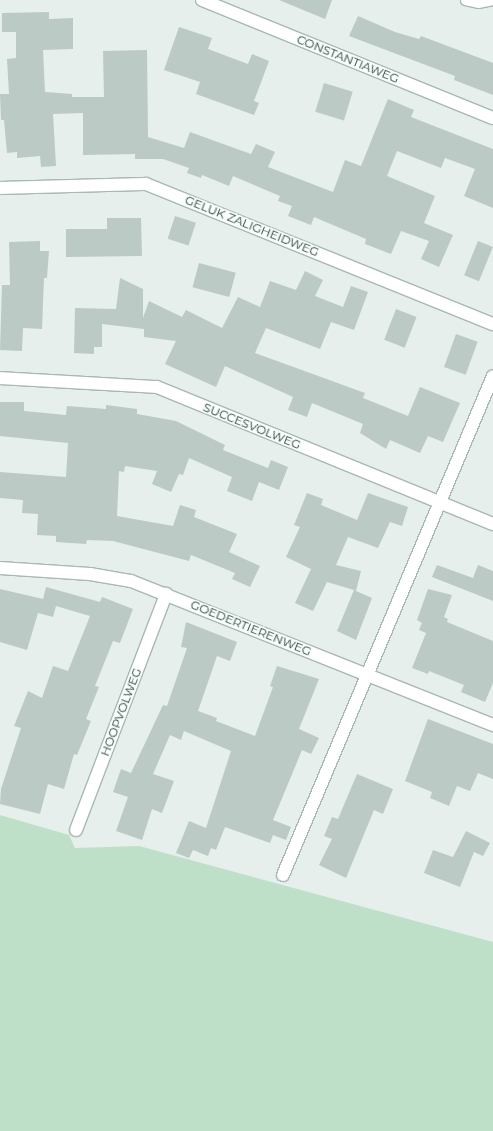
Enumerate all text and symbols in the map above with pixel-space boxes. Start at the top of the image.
street label: CONSTANTIAWEG [295,32,401,86]
street label: GELUK ZALIGHEIDWEG [183,192,321,260]
street label: SUCCESVOLWEG [201,400,303,452]
street label: GOEDERTIERENWEG [188,597,314,659]
street label: HOOPVOLWEG [98,666,144,758]

